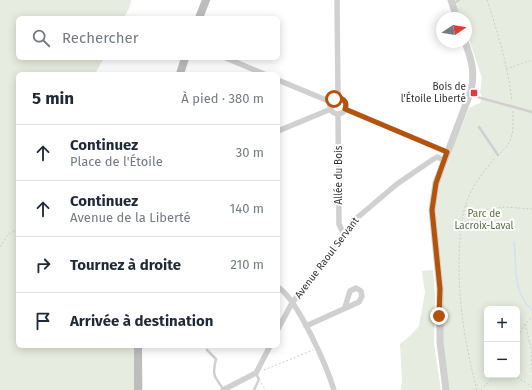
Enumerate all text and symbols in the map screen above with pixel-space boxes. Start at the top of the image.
north arrow [436,12,472,48]
search box [16,16,280,60]
icon: search [30,27,52,49]
text: Rechercher [62,29,138,47]
place label: Bois de l'Étoile Liberté [401,81,466,105]
text: 5 min [32,88,74,109]
marker: Bois de l'Étoile Liberté [469,88,479,98]
route start [325,90,343,108]
text: À pied · 380 m [181,91,264,106]
text: Continuez [70,136,138,154]
icon: ahead [32,142,54,164]
text: 30 m [236,145,264,160]
street label: Allée du Bois [333,145,345,204]
text: Place de l'Étoile [70,154,163,169]
text: Continuez [70,192,138,210]
icon: ahead [32,198,54,220]
text: 140 m [230,201,264,216]
park label: Parc de Lacroix-Laval [454,208,514,232]
text: Avenue de la Liberté [70,210,191,225]
street label: Avenue Raoul Servant [292,215,362,301]
icon: right [32,254,54,276]
text: Tournez à droite [70,256,181,274]
text: 210 m [230,257,264,272]
map controls [484,306,520,378]
button: + [484,306,520,342]
route end [430,307,448,325]
icon: arrive [32,310,54,332]
text: Arrivée à destination [70,312,213,330]
button: − [484,342,520,378]

